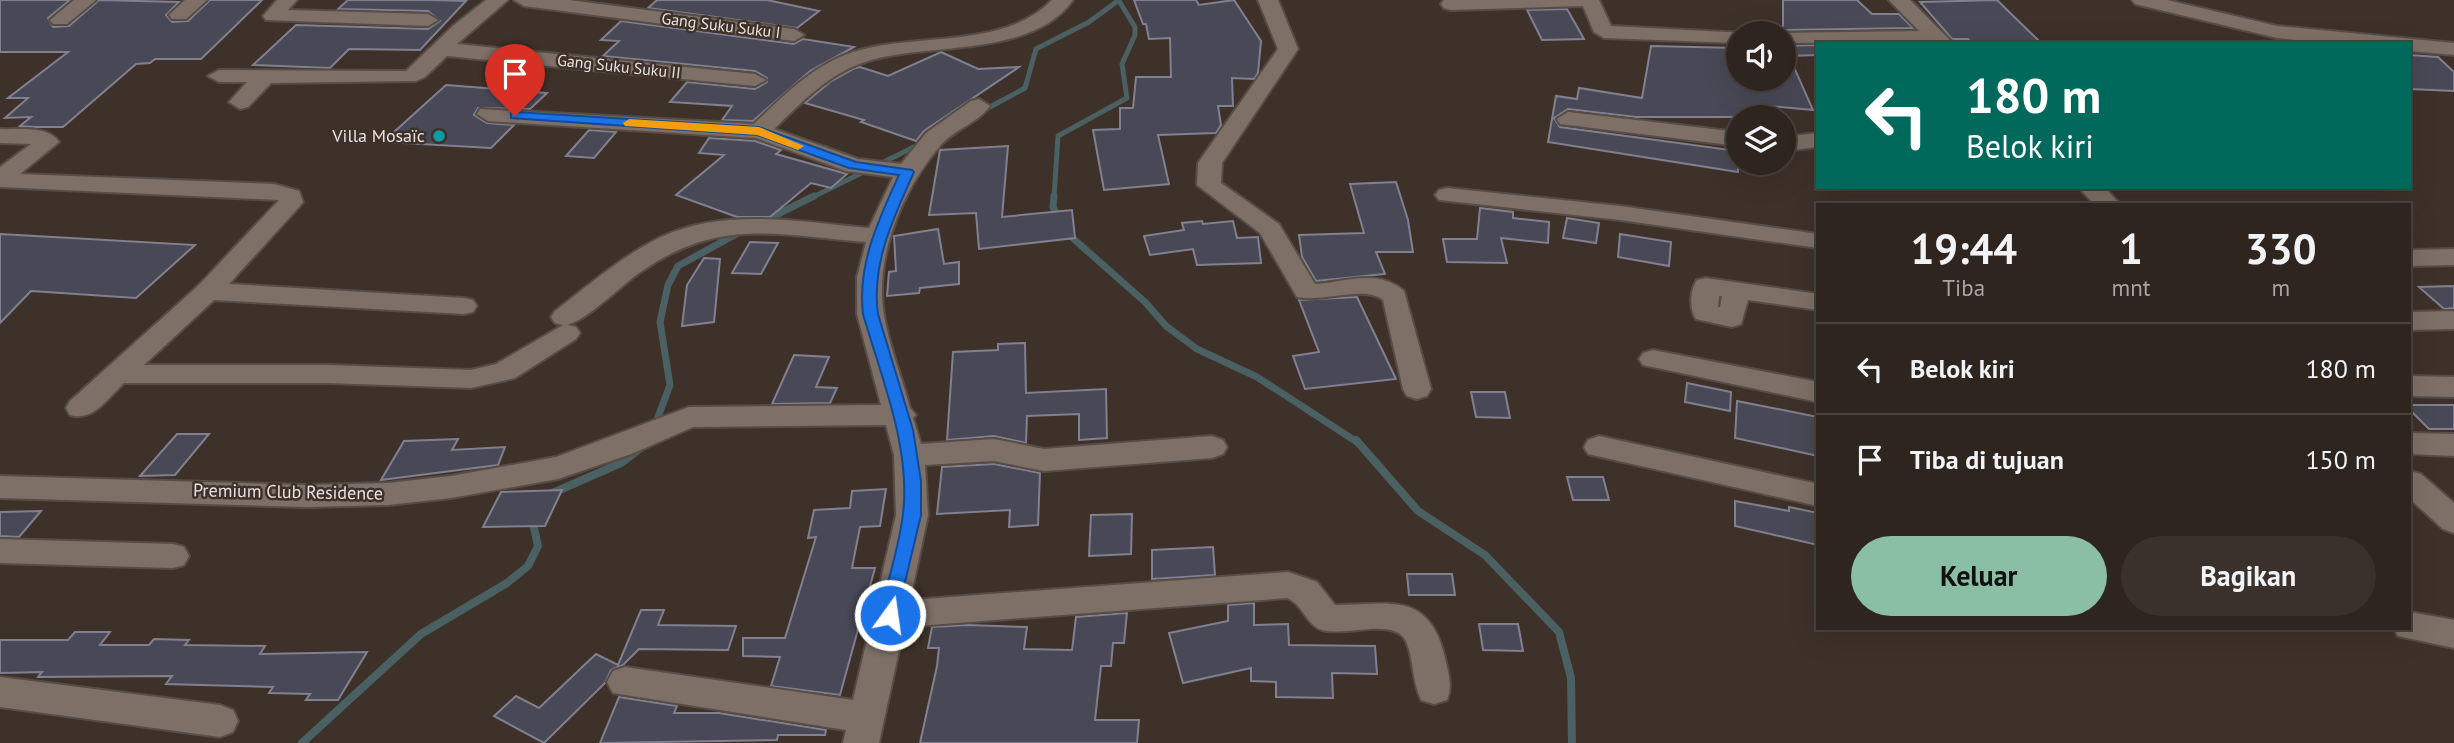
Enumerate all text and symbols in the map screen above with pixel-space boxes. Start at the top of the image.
street label: Gang Suku Suku I [661,8,781,42]
map controls [1726,21,1796,175]
button: sound [1726,21,1796,91]
pin [485,44,545,116]
street label: Gang Suku Suku II [556,50,682,82]
icon: arrive [496,55,534,93]
text: 180 m [1966,63,2101,127]
icon: left [1851,70,1942,161]
button: layers [1726,105,1796,175]
place label: Villa Mosaïc [331,124,425,147]
text: Belok kiri [1966,125,2094,167]
marker: Villa Mosaïc [431,128,447,144]
text: 19:44 [1910,221,2017,276]
text: 1 [2119,221,2143,276]
text: 330 [2245,221,2316,276]
text: Tiba [1942,273,1985,302]
text: mnt [2112,273,2151,302]
text: m [2271,273,2290,302]
icon: left [1851,350,1889,388]
text: Belok kiri [1910,352,2015,385]
text: 180 m [2305,352,2376,385]
icon: arrive [1851,441,1889,479]
text: Tiba di tujuan [1910,443,2064,476]
text: 150 m [2305,443,2376,476]
street label: Premium Club Residence [193,478,383,505]
button: Keluar [1851,536,2107,616]
button: Bagikan [2121,536,2376,616]
position arrow [853,578,927,652]

